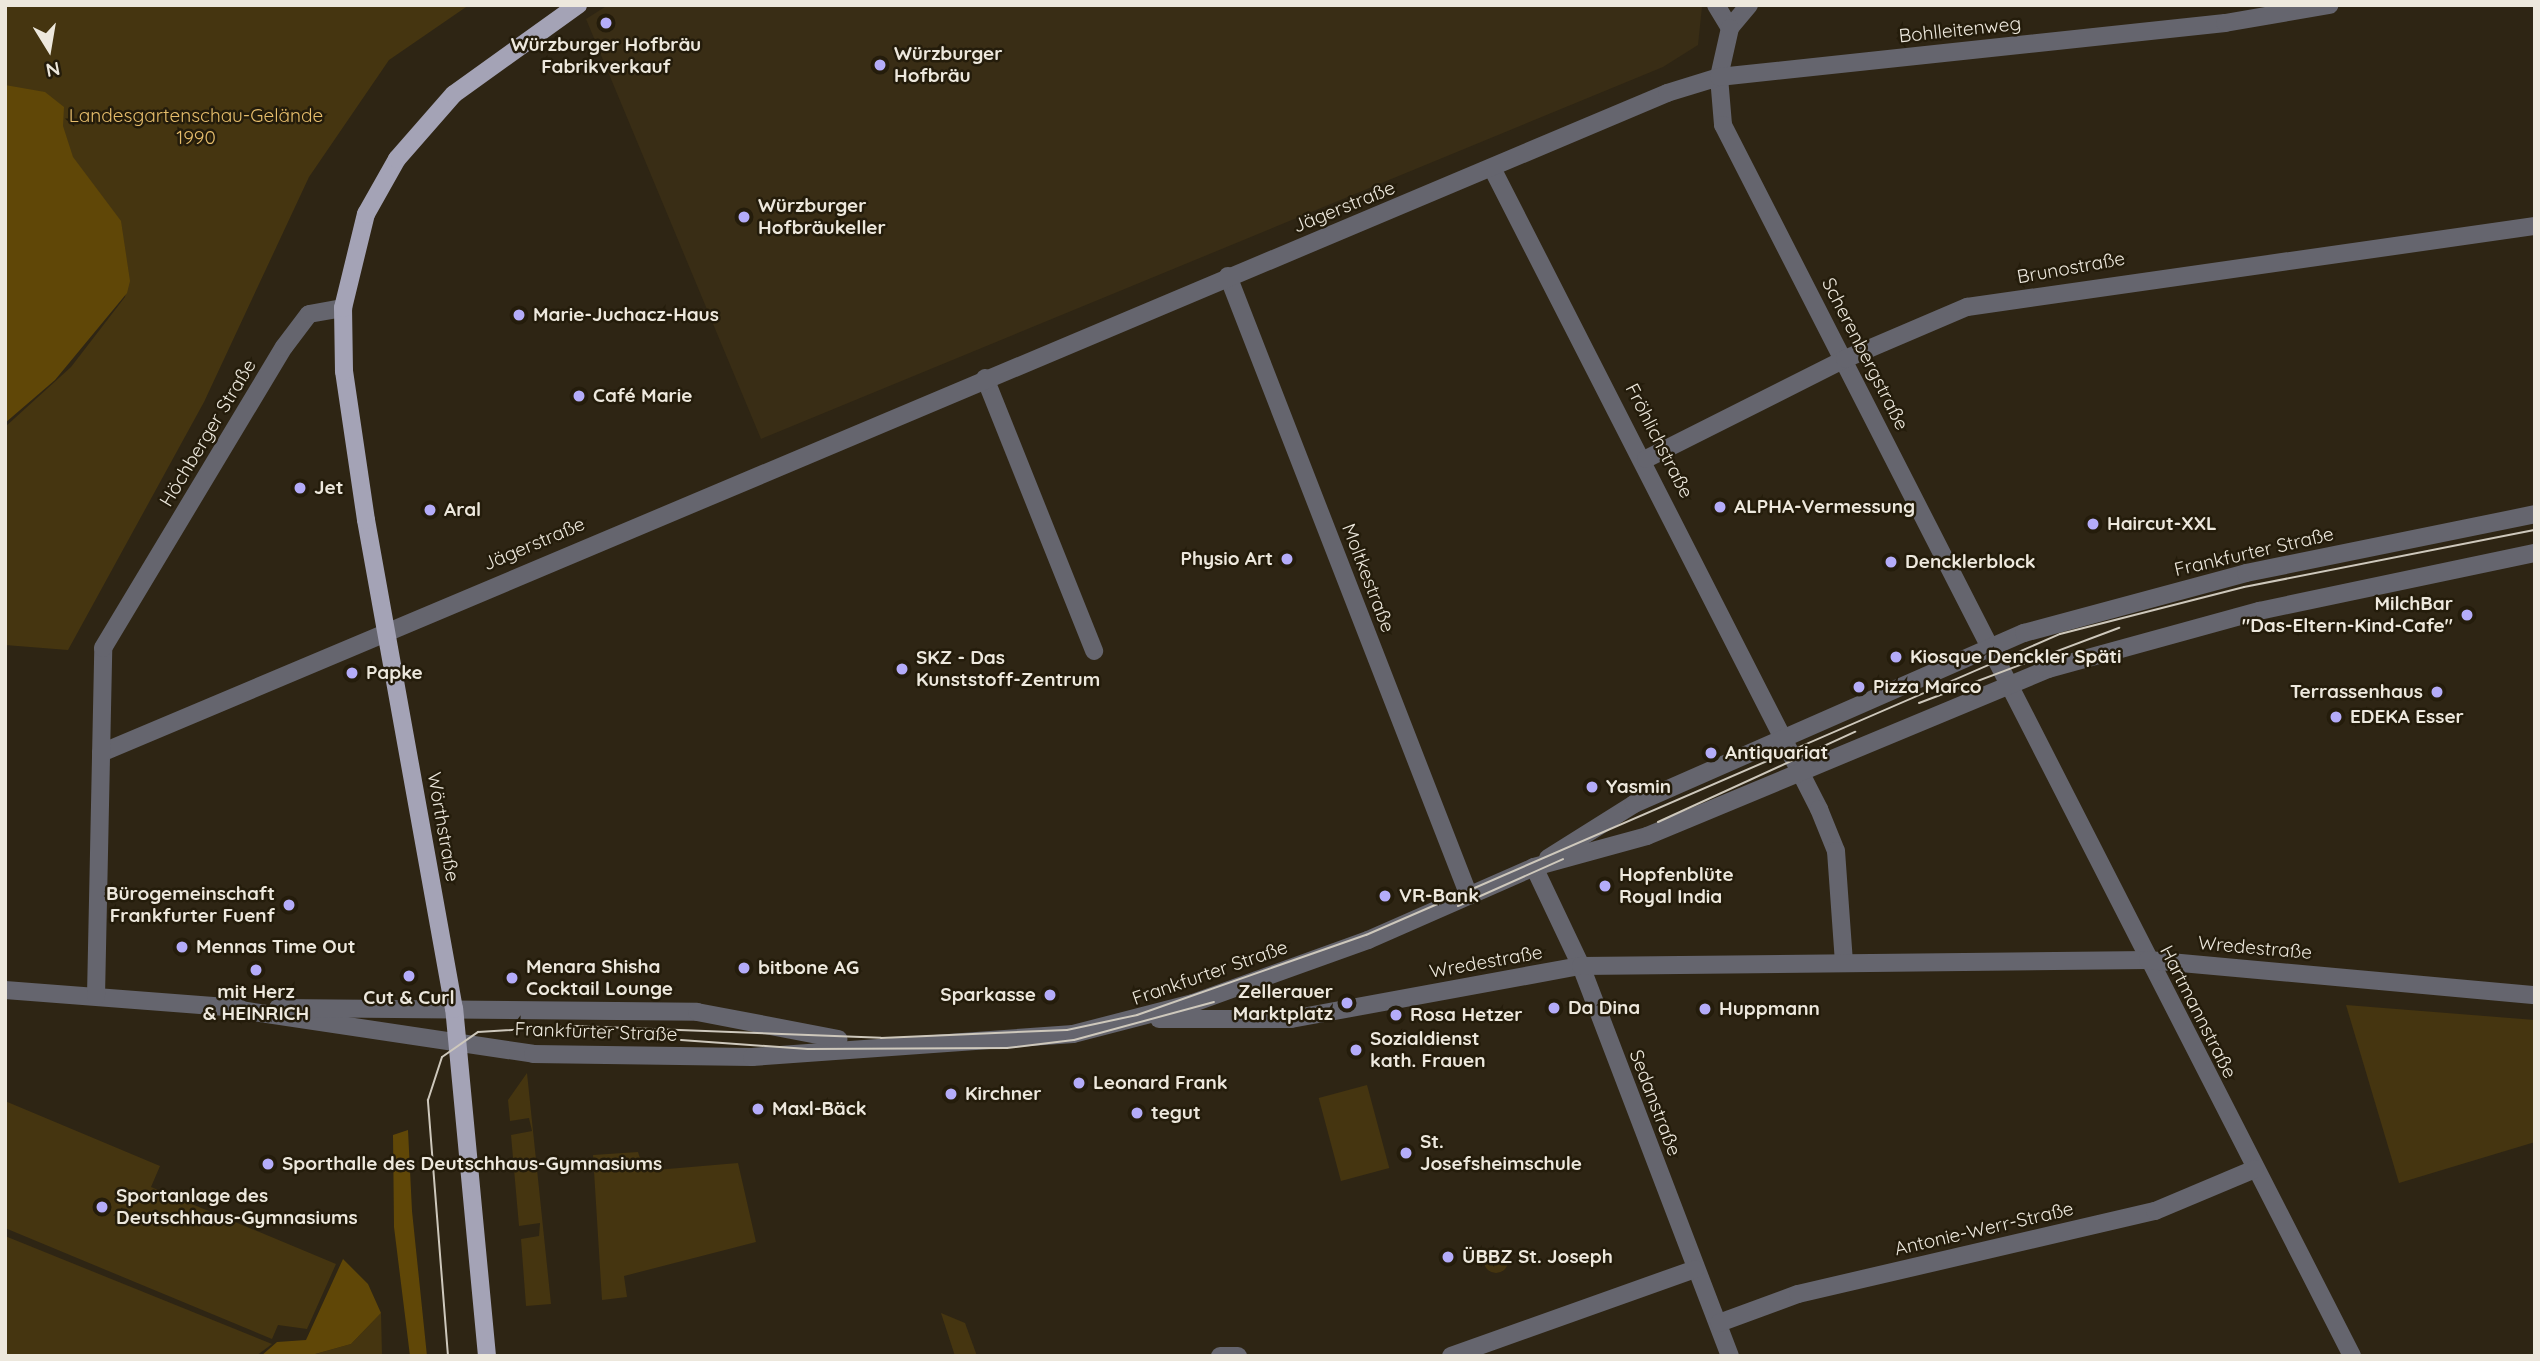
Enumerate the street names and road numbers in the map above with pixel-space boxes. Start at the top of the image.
street label: Bohlleitenweg [1898,12,2022,48]
street label: Jägerstraße [1290,176,1398,238]
street label: Brunostraße [2015,247,2127,289]
street label: Scherenbergstraße [1817,274,1913,434]
street label: Höchberger Straße [155,355,261,511]
street label: Fröhlichstraße [1620,380,1698,502]
street label: Jägerstraße [480,512,588,576]
street label: Moltkestraße [1337,520,1399,636]
street label: Frankfurter Straße [2172,523,2336,581]
street label: Wörthstraße [422,771,464,883]
street label: Wredestraße [2197,932,2313,964]
street label: Frankfurter Straße [1129,936,1291,1010]
street label: Wredestraße [1428,941,1544,983]
street label: Hartmannstraße [2155,942,2241,1082]
street label: Frankfurter Straße [514,1018,678,1046]
street label: Sedanstraße [1624,1047,1686,1159]
street label: Antonie-Werr-Straße [1892,1197,2076,1261]

